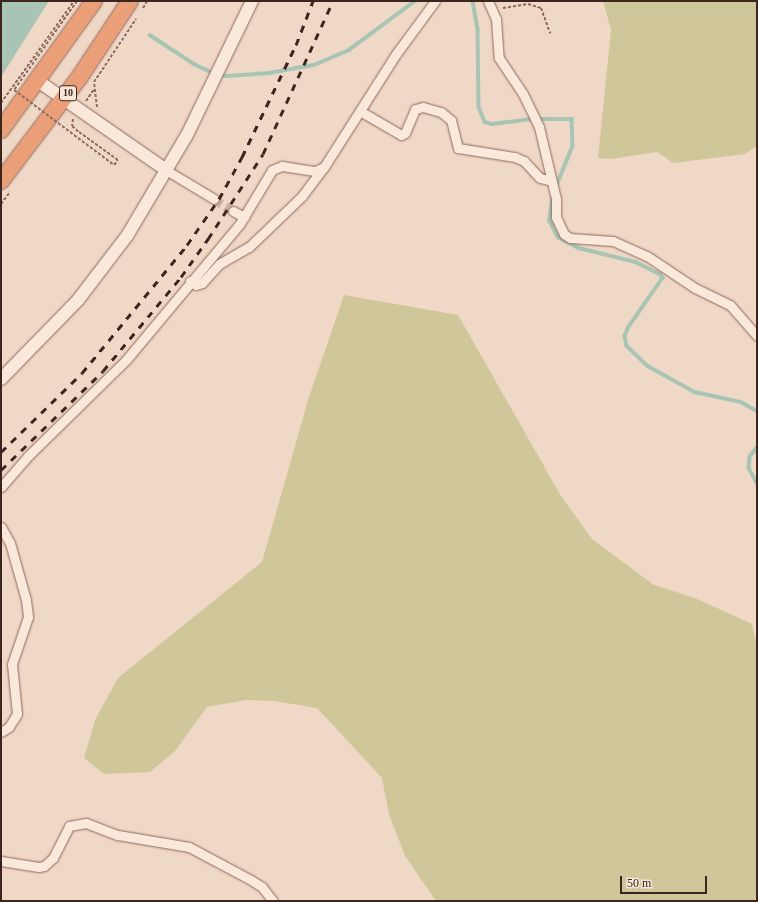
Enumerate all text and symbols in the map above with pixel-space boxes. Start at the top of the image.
road number: 10 [58,85,78,101]
scale bar [622,868,709,894]
text: 50 m [627,876,651,890]

